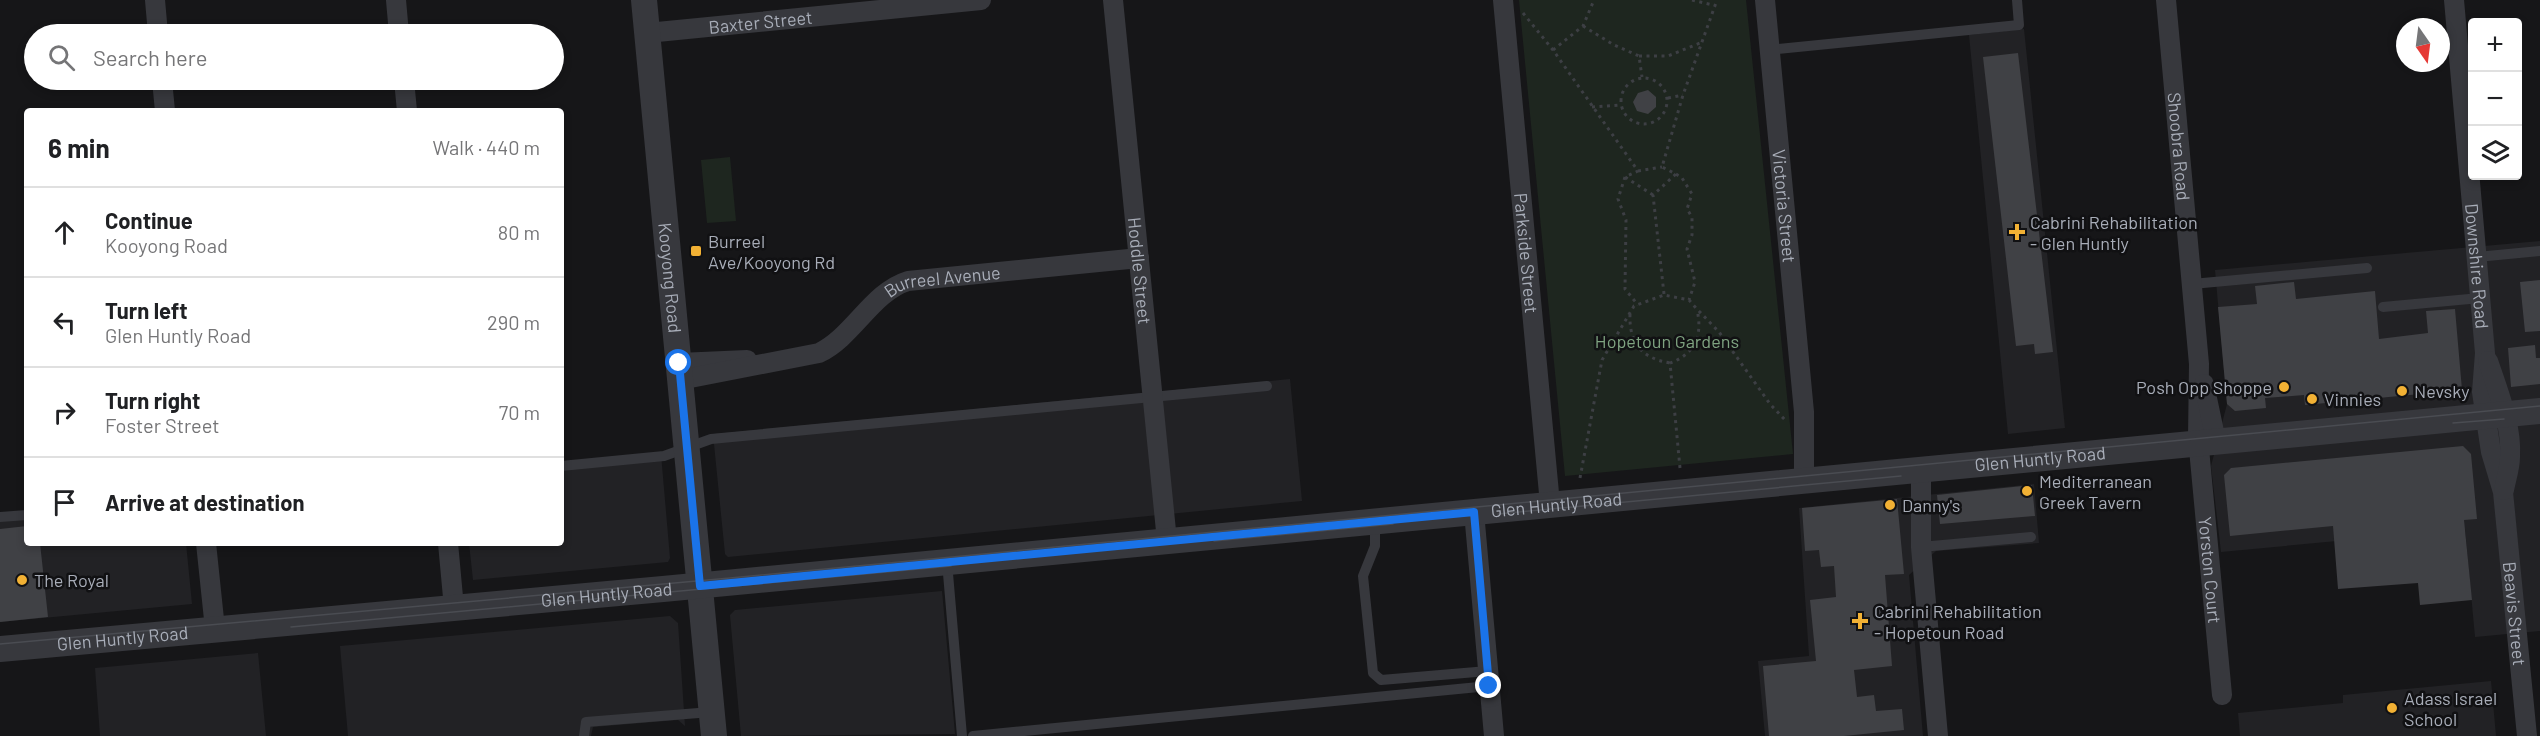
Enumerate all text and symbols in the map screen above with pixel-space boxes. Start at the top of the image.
street label: Baxter Street [707,6,813,38]
north arrow [2396,18,2450,72]
map controls [2468,18,2522,180]
button: + [2468,18,2522,72]
search box [24,24,564,90]
icon: search [45,41,78,74]
text: Search here [93,44,207,70]
button: − [2468,72,2522,126]
street label: Shoobra Road [2163,91,2195,202]
button: layers [2468,126,2522,180]
text: 6 min [48,132,110,163]
text: Walk · 440 m [432,135,540,159]
street label: Victoria Street [1768,148,1801,264]
street label: Parkside Street [1510,192,1543,314]
street label: Downshire Road [2461,202,2494,330]
text: Continue [105,207,193,233]
place label: Cabrini Rehabilitation - Glen Huntly [2030,211,2198,254]
icon: ahead [48,216,81,249]
street label: Hoddle Street [1124,216,1156,325]
text: 80 m [498,220,540,244]
street label: Kooyong Road [654,222,687,334]
marker: Cabrini Rehabilitation - Glen Huntly [2008,223,2026,241]
place label: Burreel Ave/Kooyong Rd [708,230,835,273]
text: Kooyong Road [105,233,228,257]
marker: Burreel Ave/Kooyong Rd [689,244,703,258]
street label: Burreel Avenue [880,261,1001,302]
text: Turn left [105,297,188,323]
icon: left [48,306,81,339]
text: 290 m [487,310,540,334]
text: Glen Huntly Road [105,323,251,347]
park label: Hopetoun Gardens [1595,330,1739,352]
route start [665,349,691,375]
place label: Posh Opp Shoppe [2136,376,2272,398]
marker: Posh Opp Shoppe [2277,380,2291,394]
place label: Nevsky [2414,380,2470,402]
marker: Nevsky [2395,384,2409,398]
text: Turn right [105,387,200,413]
place label: Vinnies [2324,388,2381,410]
marker: Vinnies [2305,392,2319,406]
icon: right [48,396,81,429]
text: 70 m [499,400,540,424]
text: Foster Street [105,413,220,437]
street label: Glen Huntly Road [1974,441,2107,476]
place label: Mediterranean Greek Tavern [2039,470,2152,513]
marker: Mediterranean Greek Tavern [2020,484,2034,498]
icon: arrive [48,486,81,519]
street label: Glen Huntly Road [1490,487,1623,521]
text: Arrive at destination [105,489,304,515]
place label: Danny's [1902,494,1960,516]
marker: Danny's [1883,498,1897,512]
street label: Yorston Court [2194,516,2226,624]
street label: Beavis Street [2499,560,2531,667]
place label: The Royal [34,569,109,591]
marker: The Royal [15,573,29,587]
street label: Glen Huntly Road [540,577,673,611]
place label: Cabrini Rehabilitation - Hopetoun Road [1874,600,2042,643]
marker: Cabrini Rehabilitation - Hopetoun Road [1851,612,1869,630]
street label: Glen Huntly Road [56,621,189,655]
route end [1475,672,1501,698]
place label: Adass Israel School [2404,687,2497,730]
marker: Adass Israel School [2385,701,2399,715]

